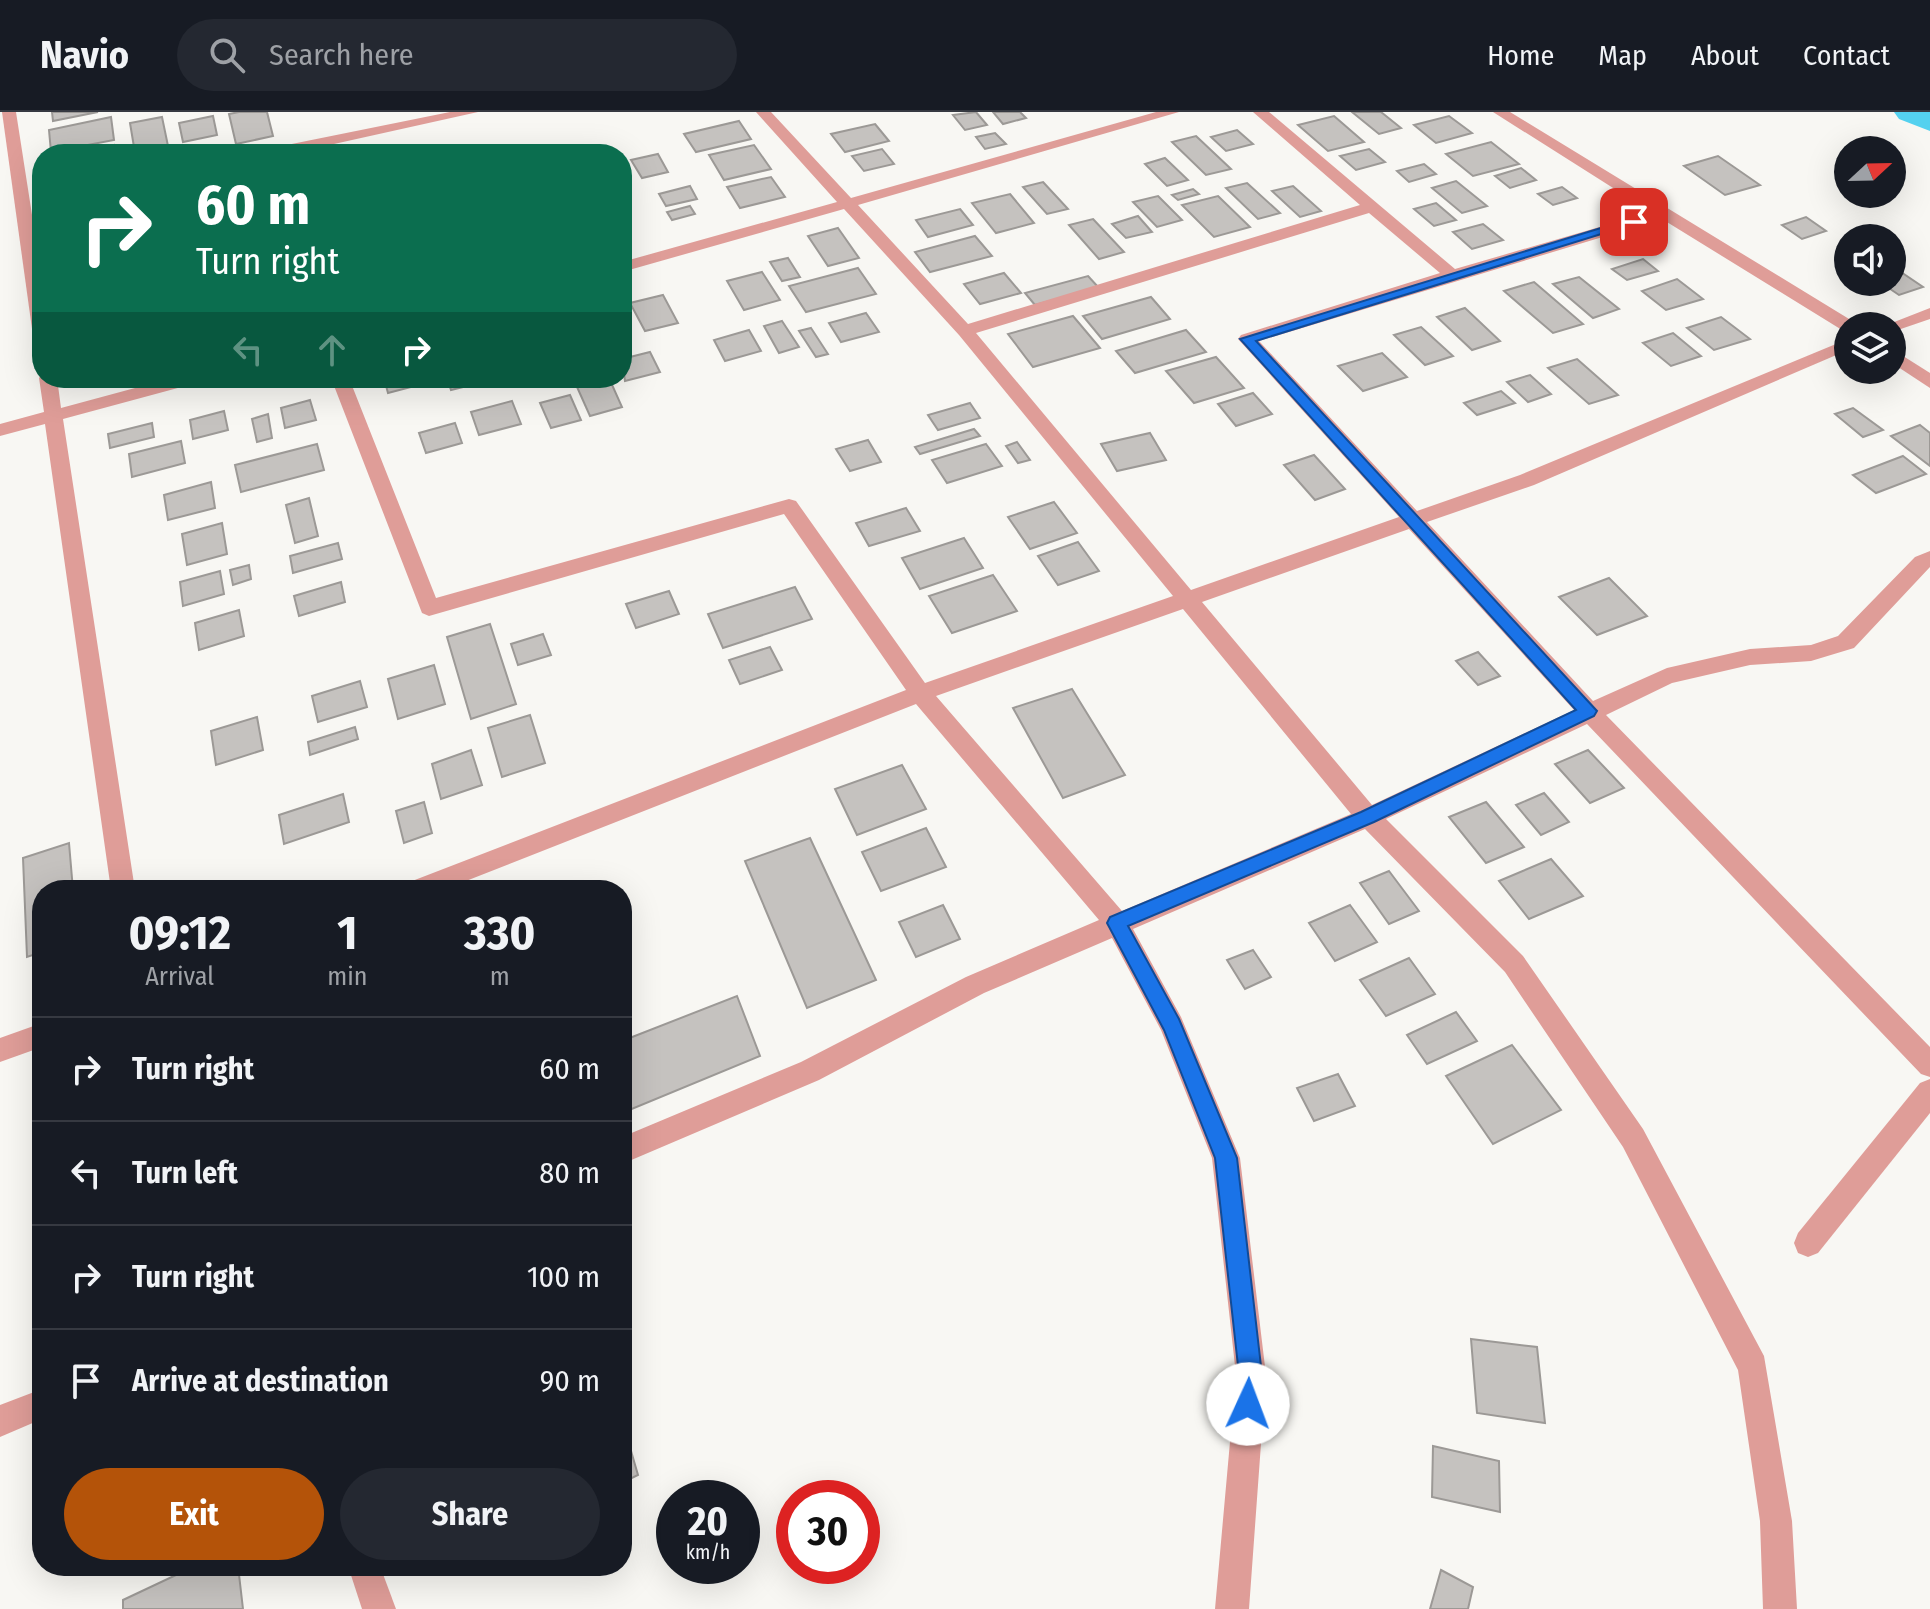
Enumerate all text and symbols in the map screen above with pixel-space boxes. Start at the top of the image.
search box [177,19,737,91]
text: Navio [40,32,129,78]
icon: search [205,33,249,77]
text: Search here [269,37,414,73]
text: Home [1487,39,1554,72]
text: Map [1598,39,1647,72]
text: About [1691,39,1759,72]
text: Contact [1803,39,1890,72]
north arrow [1834,136,1906,208]
map controls [1834,136,1906,384]
text: 60 m [196,172,310,239]
icon: right [64,176,168,280]
pin [1600,188,1668,256]
icon: arrive [1612,200,1656,244]
button: sound [1834,224,1906,296]
text: Turn right [196,240,339,284]
button: layers [1834,312,1906,384]
icon: left [226,328,270,372]
icon: ahead [310,328,354,372]
icon: right [394,328,438,372]
text: 09:12 [128,904,231,962]
text: 1 [337,904,358,962]
text: 330 [464,904,536,962]
text: Arrival [145,961,214,992]
text: min [327,961,368,992]
text: m [490,961,510,992]
icon: right [64,1047,108,1091]
text: Turn right [132,1051,254,1087]
text: 60 m [539,1051,600,1087]
icon: left [64,1151,108,1195]
text: Turn left [132,1155,238,1191]
text: 80 m [539,1155,600,1191]
icon: right [64,1255,108,1299]
text: Turn right [132,1259,254,1295]
text: 100 m [527,1259,600,1295]
icon: arrive [64,1359,108,1403]
position arrow [1206,1362,1290,1446]
text: Arrive at destination [132,1363,389,1399]
text: 90 m [540,1363,600,1399]
button: Exit [64,1468,324,1560]
button: Share [340,1468,600,1560]
speed limit sign: 30 [776,1480,880,1584]
text: 20 [688,1498,728,1546]
text: km/h [686,1540,730,1564]

